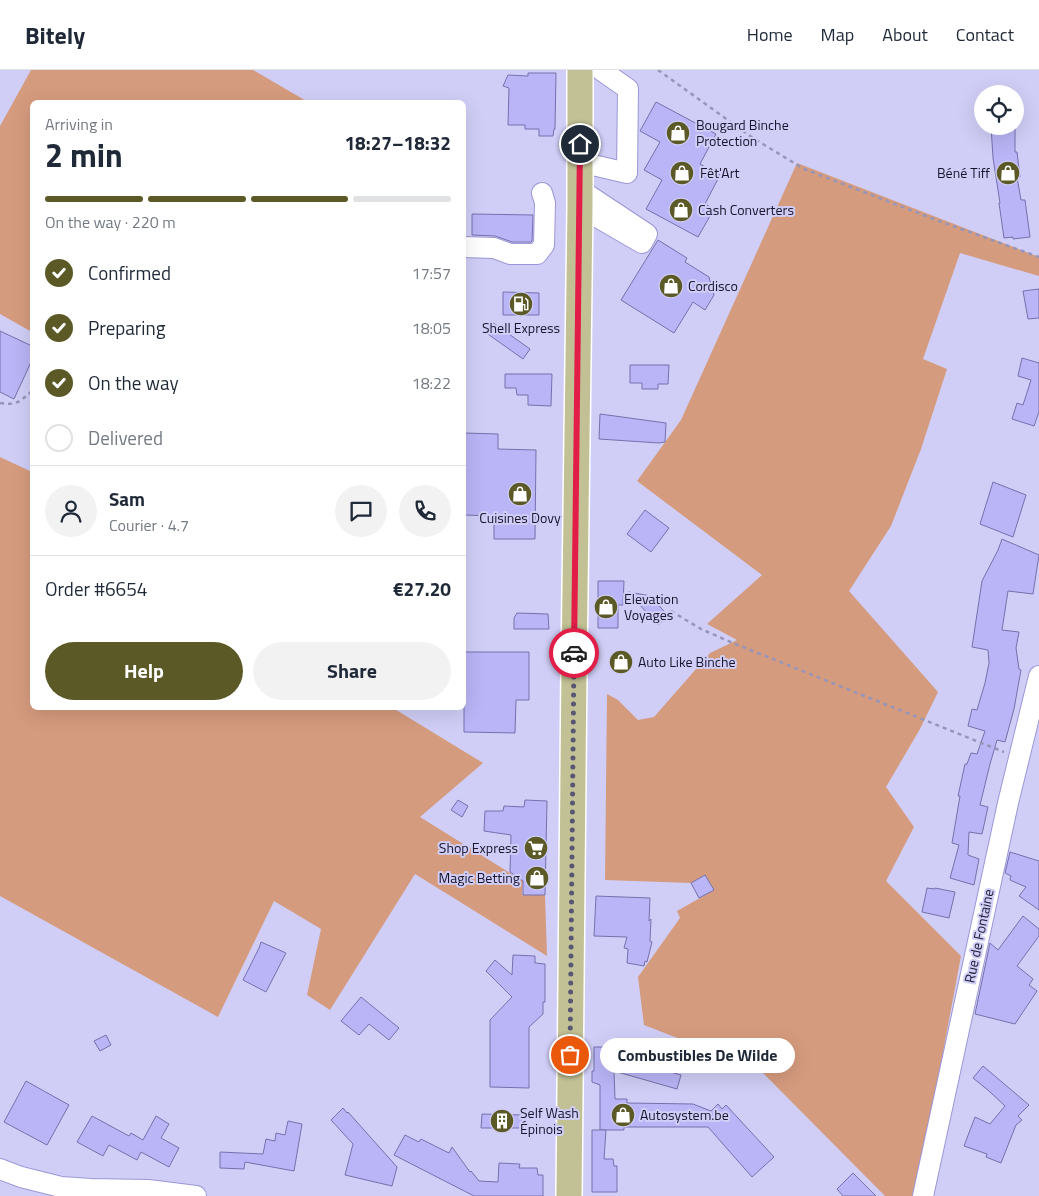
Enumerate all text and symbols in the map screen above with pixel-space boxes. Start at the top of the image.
text: Bitely [25,17,85,53]
text: Home [747,21,793,48]
text: Map [821,21,854,48]
text: About [882,21,928,48]
text: Contact [956,21,1014,48]
map controls [974,85,1024,135]
button: locate [974,85,1024,135]
text: Arriving in [45,112,113,136]
place label: Bougard Binche Protection [696,114,789,151]
shop icon: Bougard Binche Protection [665,120,691,146]
pin [559,123,601,165]
text: 18:27–18:32 [344,128,451,157]
icon: home [566,130,594,158]
text: 2 min [45,131,123,179]
shop icon: Fêt'Art [669,160,695,186]
shop icon: Béné Tiff [995,160,1021,186]
place label: Fêt'Art [700,162,740,183]
place label: Béné Tiff [937,162,990,183]
shop icon: Cash Converters [668,197,694,223]
place label: Cash Converters [698,199,794,220]
text: On the way · 220 m [45,210,176,234]
text: Confirmed [88,258,171,287]
icon: check [45,259,73,287]
text: 17:57 [412,261,451,285]
shop icon: Cordisco [658,273,684,299]
place label: Cordisco [688,275,738,296]
fuel station icon: Shell Express [508,291,534,317]
text: Preparing [88,313,165,342]
icon: check [45,314,73,342]
text: 18:05 [412,316,451,340]
place label: Shell Express [482,317,560,338]
text: On the way [88,368,179,397]
icon: check [45,369,73,397]
text: 18:22 [412,371,451,395]
text: Delivered [88,423,163,452]
shop icon: Cuisines Dovy [507,481,533,507]
text: Sam [109,484,145,513]
button: person [45,485,97,537]
button: chat [335,485,387,537]
button: phone [399,485,451,537]
place label: Cuisines Dovy [479,507,561,528]
text: Courier · 4.7 [109,513,189,537]
text: Order #6654 [45,574,147,603]
text: €27.20 [393,574,451,603]
place label: Elevation Voyages [624,588,678,625]
shop icon: Elevation Voyages [593,594,619,620]
courier [549,628,599,678]
icon: car [560,639,588,667]
button: Help [45,642,243,700]
button: Share [253,642,451,700]
shop icon: Auto Like Binche [608,649,634,675]
place label: Auto Like Binche [638,651,736,672]
supermarket icon: Shop Express [523,835,549,861]
place label: Shop Express [439,837,518,858]
shop icon: Magic Betting [524,865,550,891]
place label: Magic Betting [439,867,520,888]
street label: Rue de Fontaine [958,887,999,985]
pin [549,1034,591,1076]
callout: Combustibles De Wilde [600,1038,795,1072]
icon: bag [556,1041,584,1069]
text: Combustibles De Wilde [618,1043,777,1067]
place label: Self Wash Épinois [520,1102,579,1139]
shop icon: Autosystem.be [610,1102,636,1128]
place label: Autosystem.be [640,1104,729,1125]
building icon: Self Wash Épinois [489,1108,515,1134]

